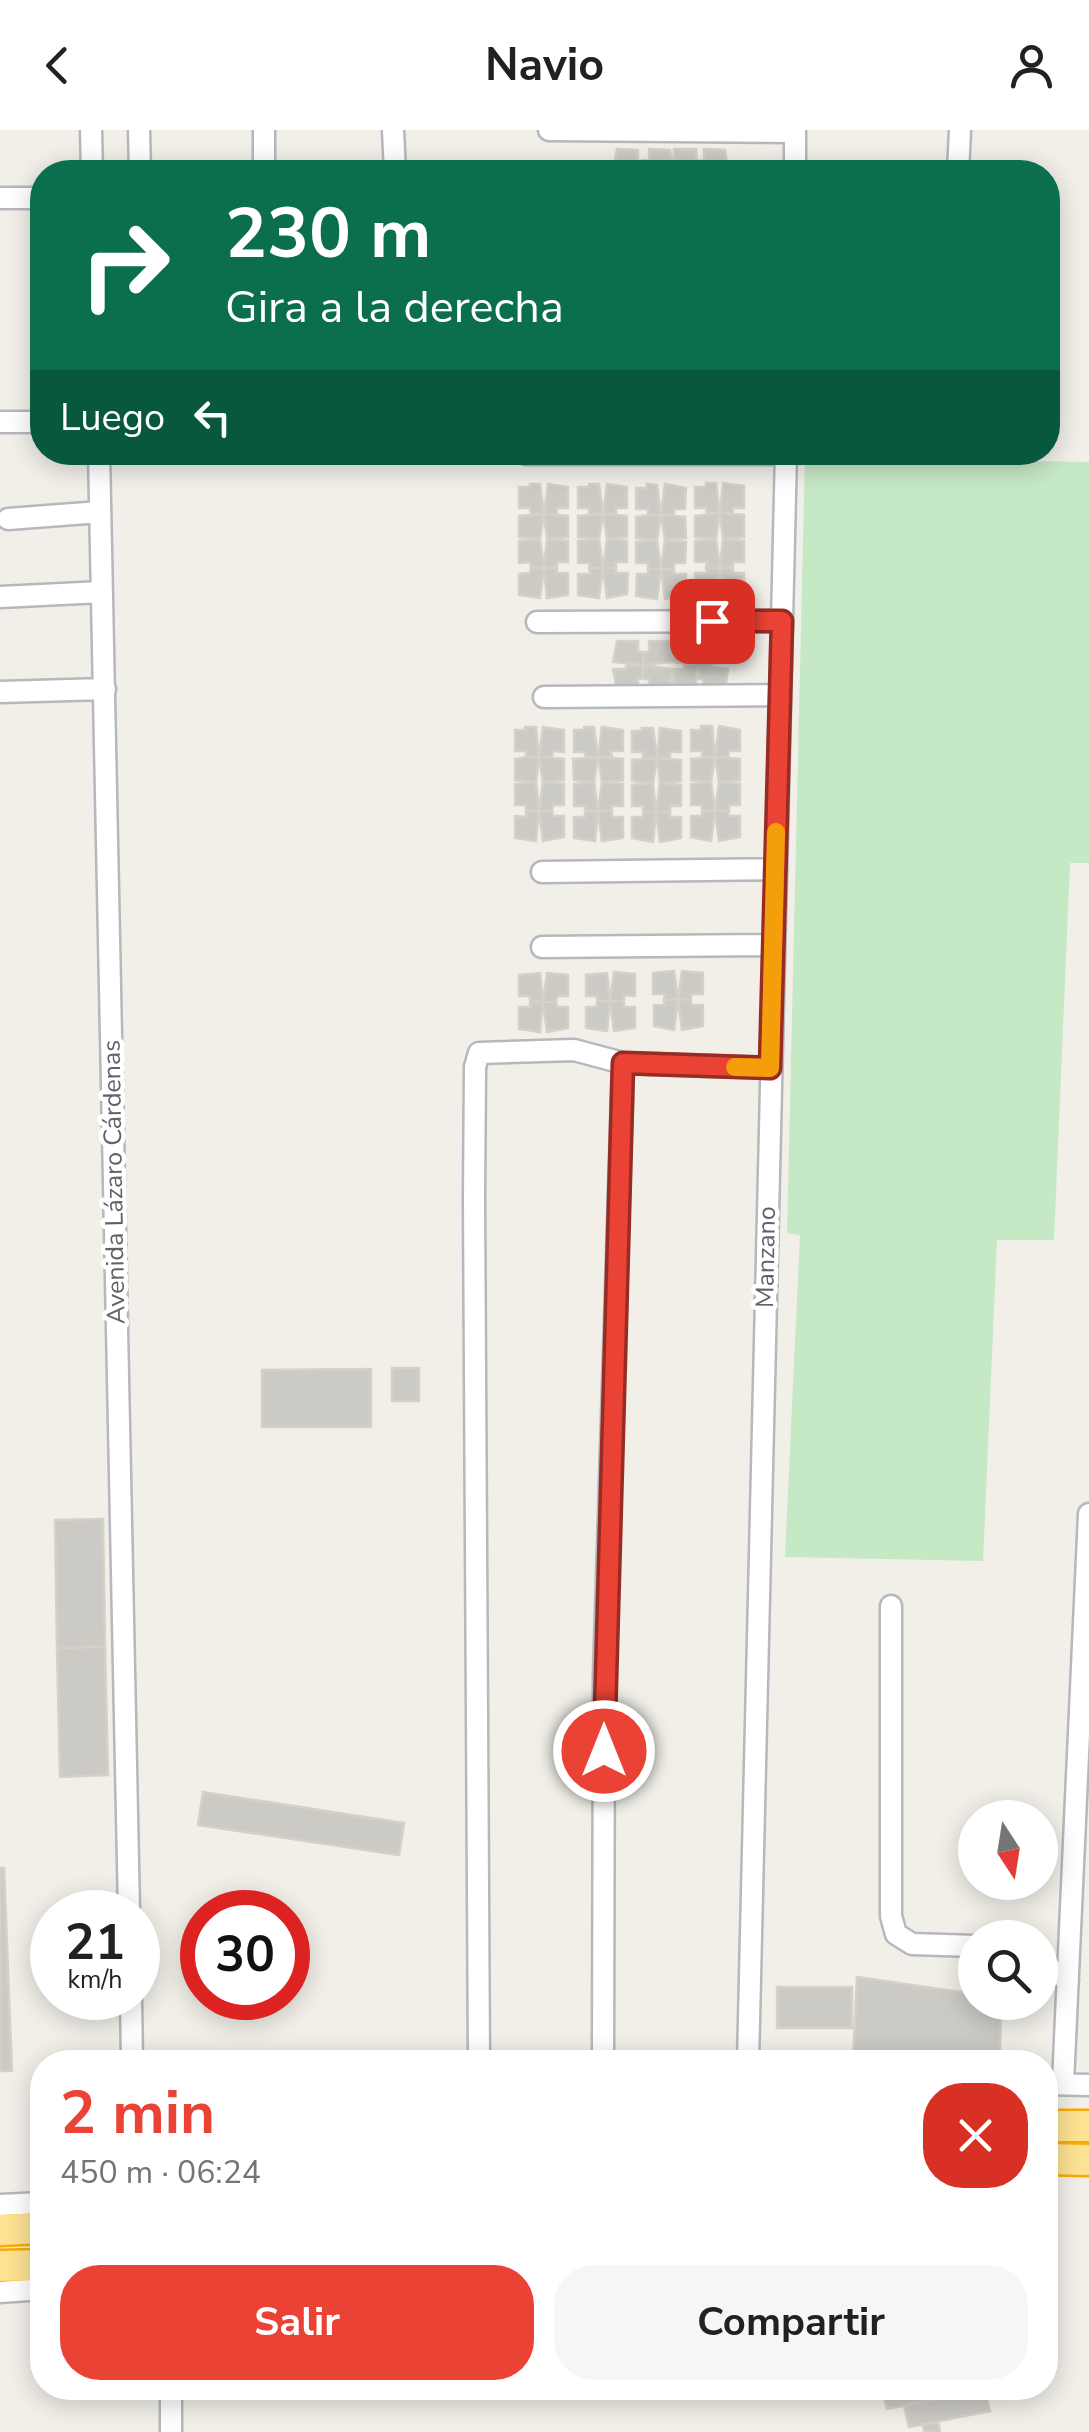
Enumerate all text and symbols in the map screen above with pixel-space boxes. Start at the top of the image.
text: Navio [485,35,604,96]
icon: back [30,38,85,93]
icon: person [1004,38,1059,93]
text: 230 m [225,186,431,282]
icon: right [60,200,190,330]
text: Gira a la derecha [225,277,564,338]
icon: left [185,390,240,445]
text: Luego [60,392,165,443]
pin [670,579,755,664]
icon: arrive [685,594,740,649]
street label: Avenida Lázaro Cárdenas [95,1040,133,1324]
street label: Manzano [748,1206,784,1308]
position arrow [552,1699,656,1803]
north arrow [958,1800,1058,1900]
map controls [958,1800,1058,2020]
speed limit sign: 30 [180,1890,310,2020]
text: 21 [65,1908,125,1977]
button: search [958,1920,1058,2020]
text: km/h [67,1963,123,1997]
text: 2 min [60,2072,215,2154]
button: close [923,2083,1028,2188]
text: 450 m · 06:24 [60,2151,261,2194]
button: Salir [60,2265,534,2380]
button: Compartir [554,2265,1028,2380]

